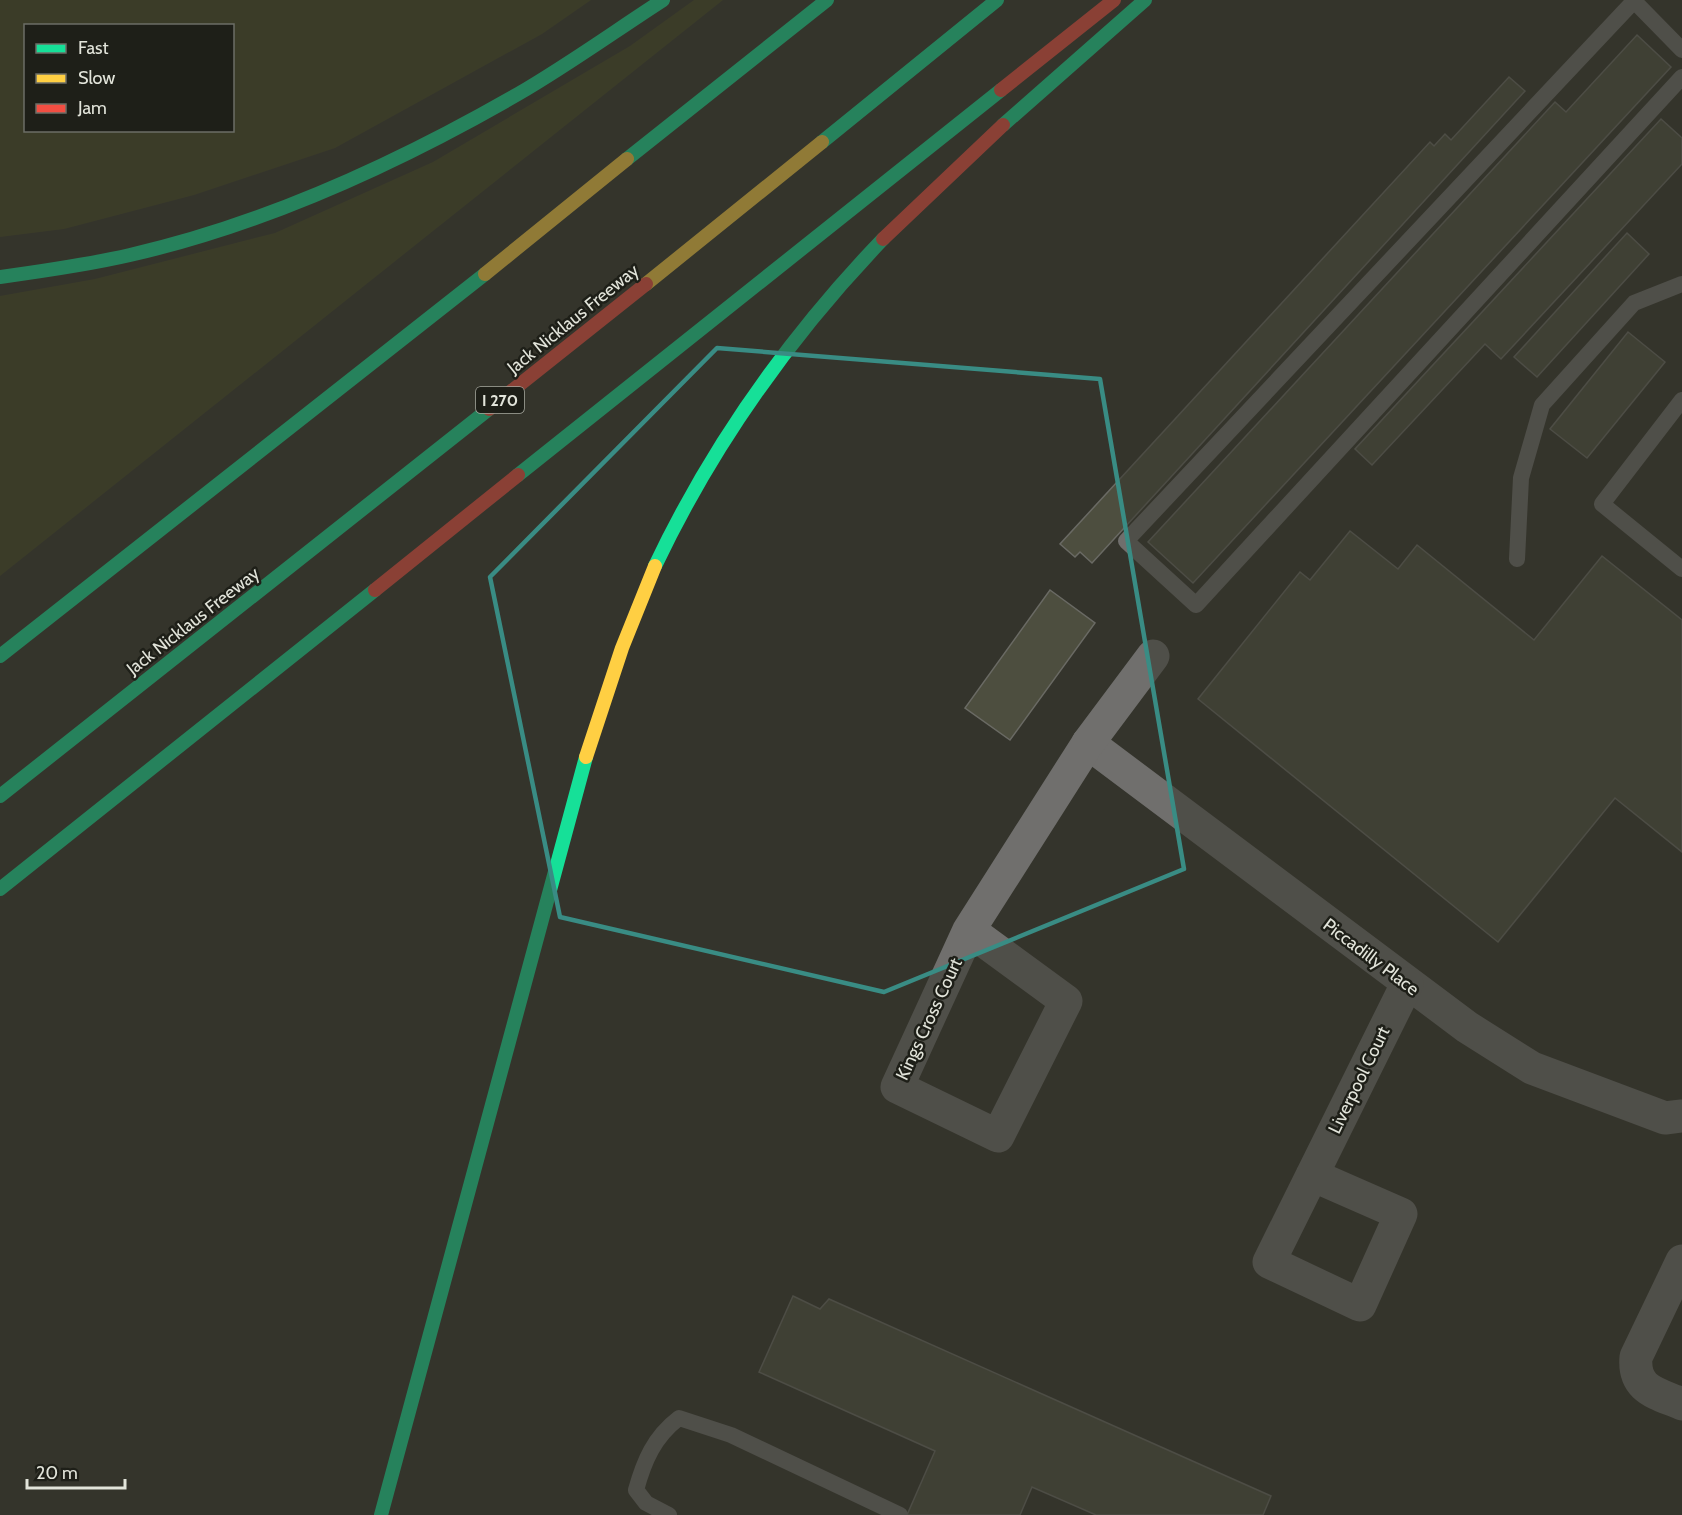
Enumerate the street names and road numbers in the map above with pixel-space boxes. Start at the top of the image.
street label: Jack Nicklaus Freeway [502,259,643,379]
road number: I 270 [476,387,524,413]
street label: Jack Nicklaus Freeway [121,562,264,680]
street label: Piccadilly Place [1319,914,1423,1000]
street label: Kings Cross Court [891,954,967,1084]
street label: Liverpool Court [1324,1023,1394,1137]

